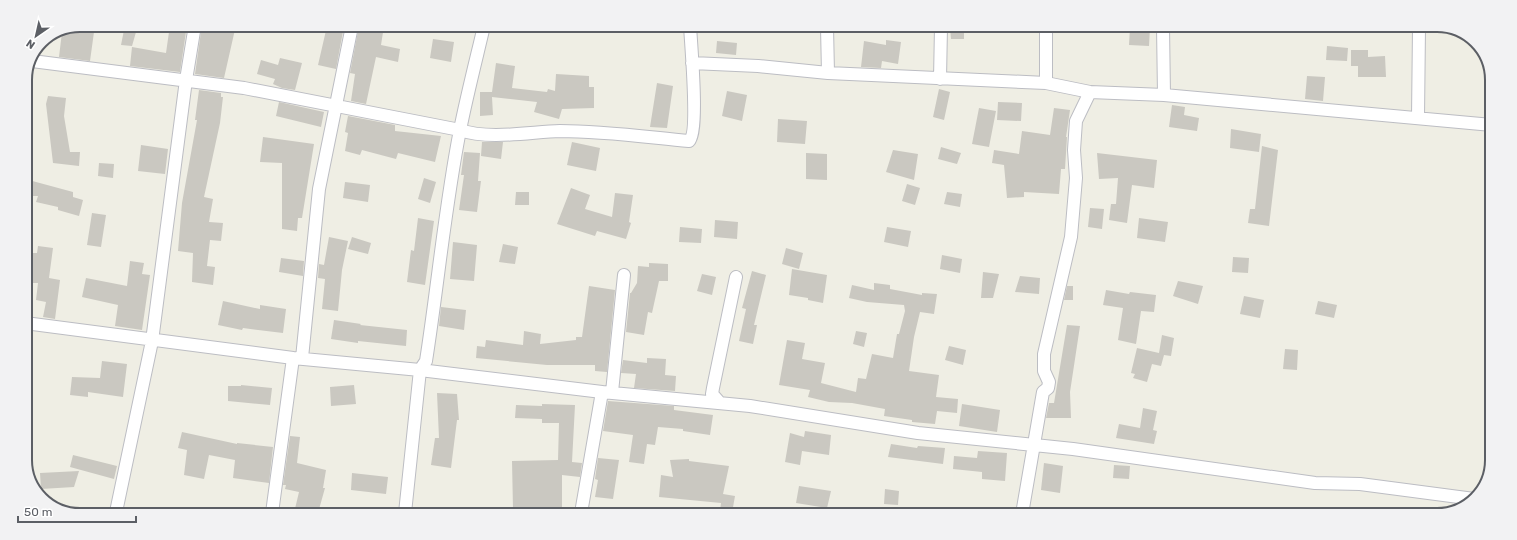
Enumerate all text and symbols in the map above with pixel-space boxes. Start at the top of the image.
north arrow [16,16,56,56]
text: N [24,36,38,51]
scale bar [18,498,136,524]
text: 50 m [24,505,52,519]

